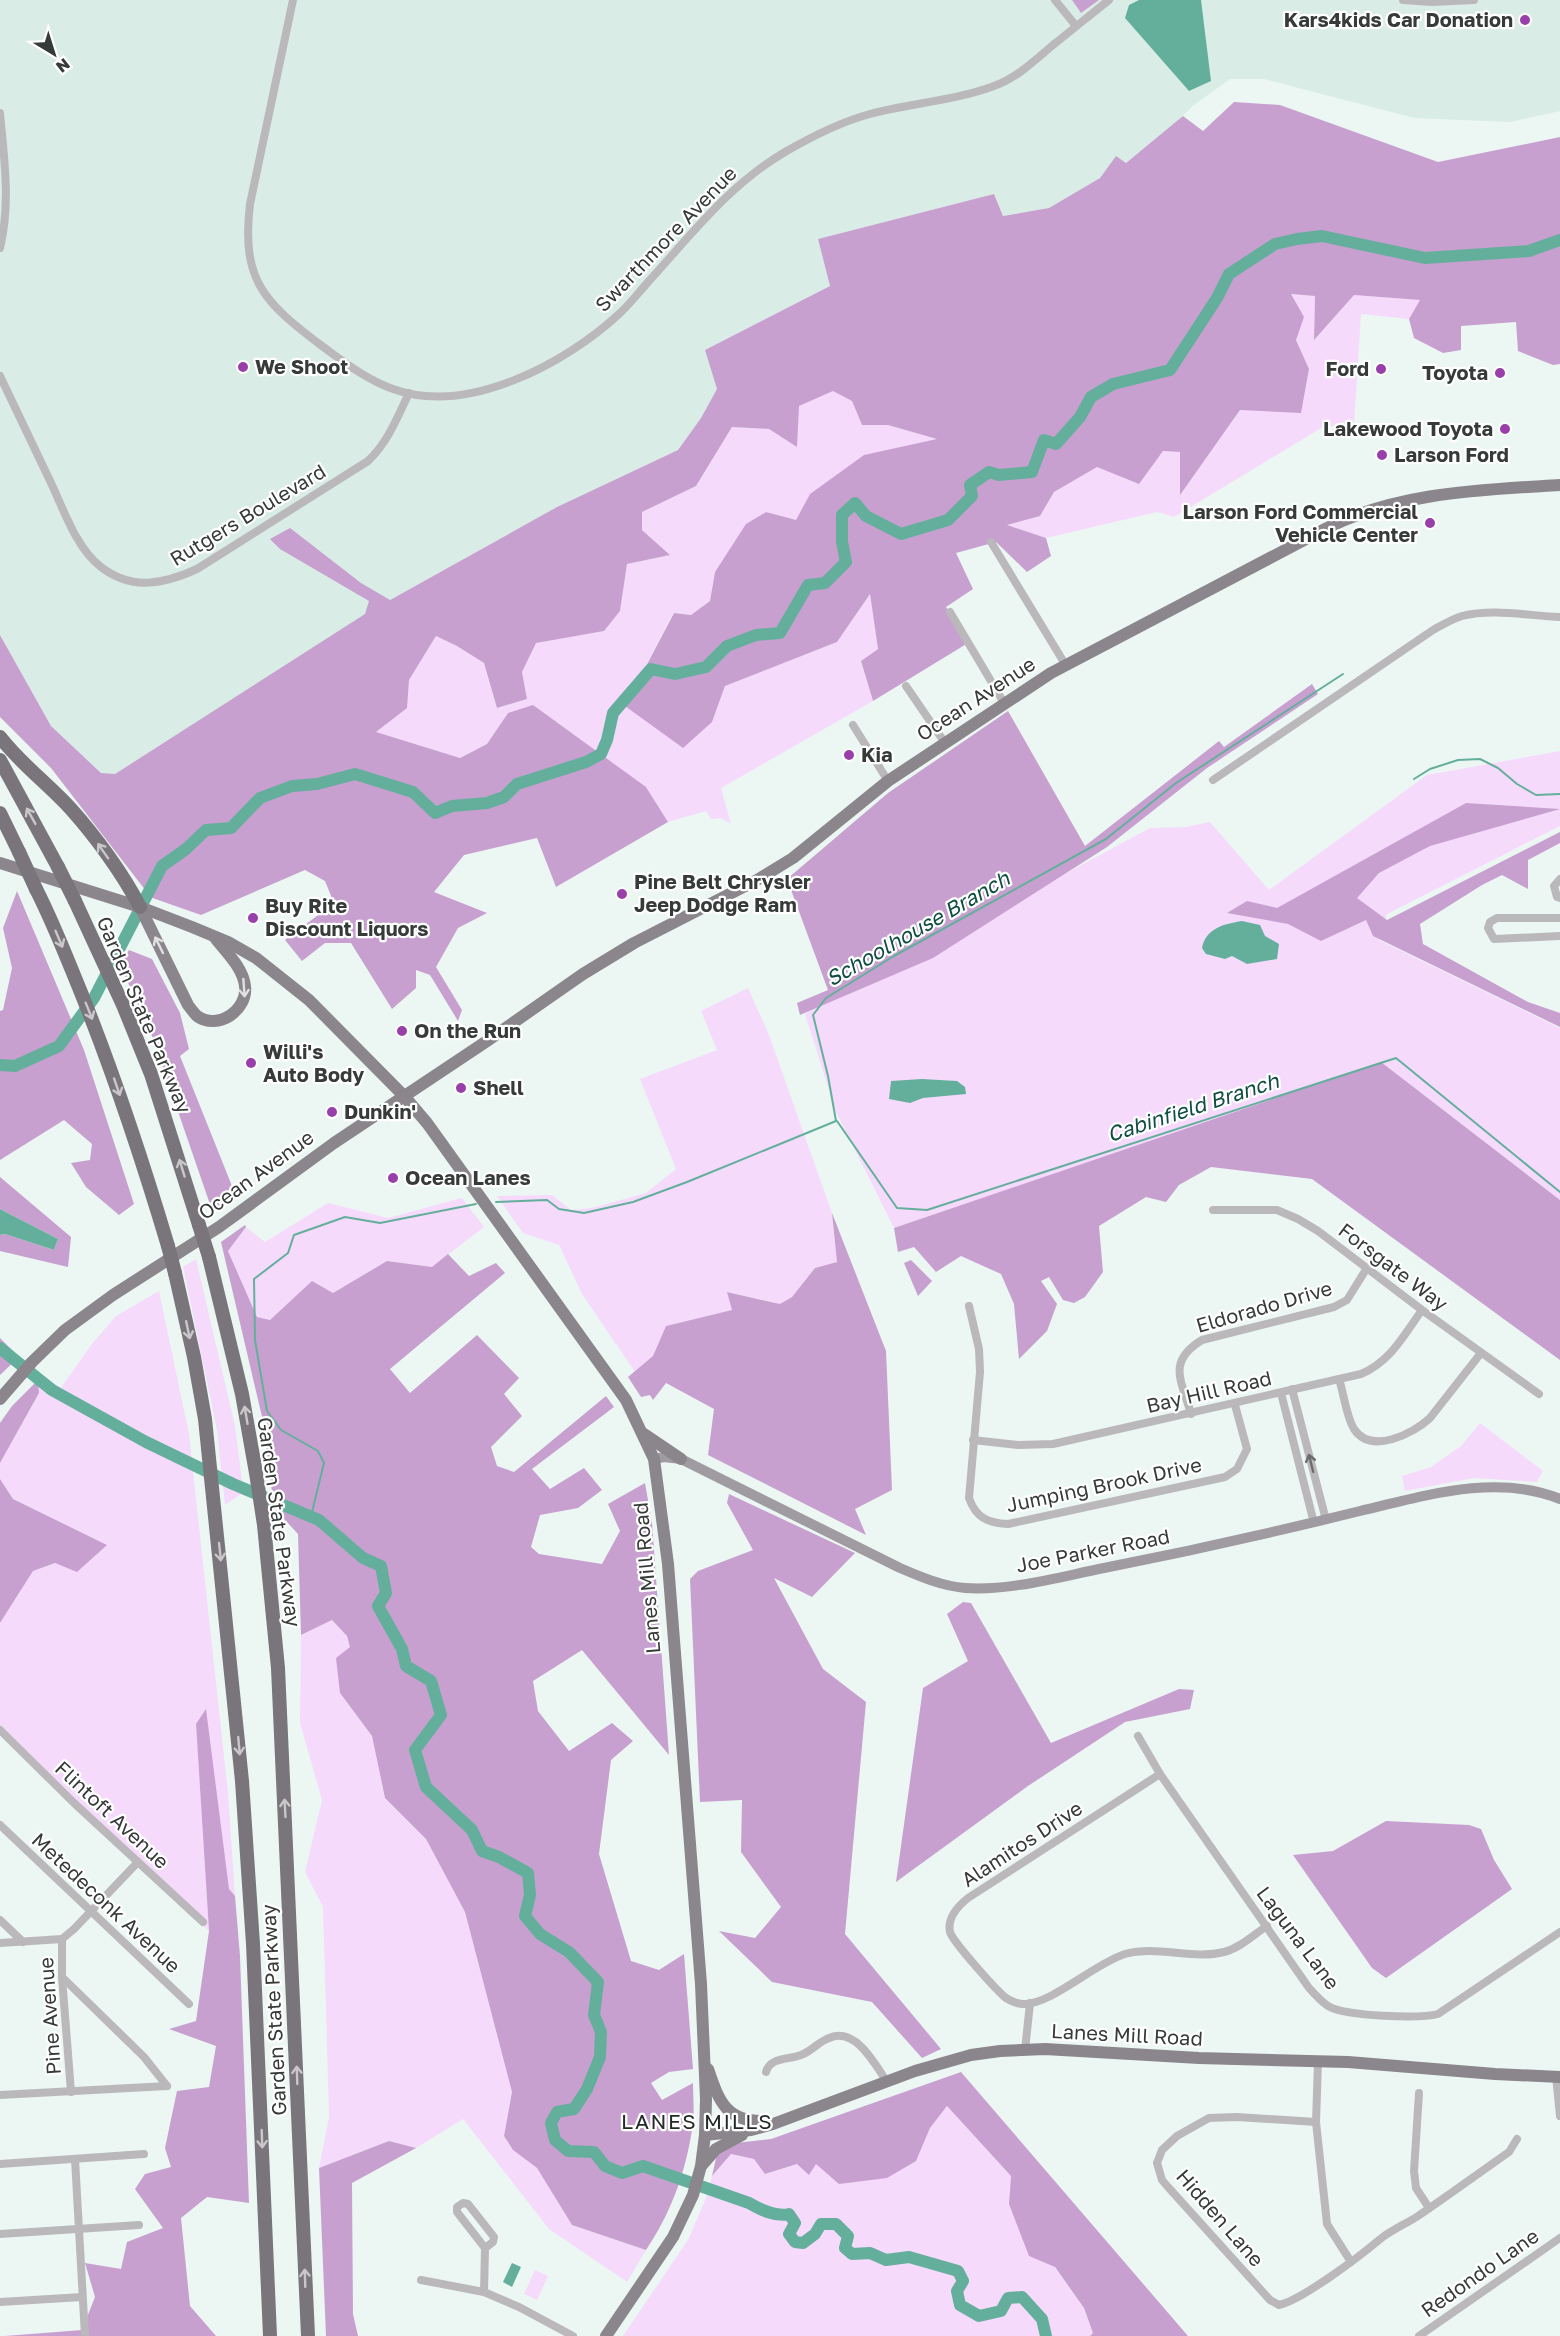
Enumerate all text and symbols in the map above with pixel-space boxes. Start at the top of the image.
place label: Kars4kids Car Donation [1284,7,1513,31]
marker: Kars4kids Car Donation [1518,13,1532,27]
north arrow [24,24,84,84]
text: N [52,54,74,77]
street label: Swarthmore Avenue [590,161,741,316]
place label: We Shoot [255,354,348,378]
place label: Ford [1325,356,1369,380]
marker: We Shoot [236,360,250,374]
place label: Toyota [1422,360,1488,384]
marker: Ford [1374,362,1388,376]
marker: Toyota [1493,366,1507,380]
place label: Lakewood Toyota [1323,416,1493,440]
marker: Lakewood Toyota [1498,422,1512,436]
place label: Larson Ford [1394,442,1509,466]
marker: Larson Ford [1375,448,1389,462]
street label: Rutgers Boulevard [165,458,330,570]
place label: Larson Ford Commercial Vehicle Center [1182,499,1418,546]
marker: Larson Ford Commercial Vehicle Center [1423,516,1437,530]
street label: Ocean Avenue [912,651,1039,745]
place label: Kia [861,742,893,766]
marker: Kia [842,748,856,762]
one-way arrow [25,807,36,825]
one-way arrow [97,843,109,860]
water label: Schoolhouse Branch [821,864,1015,991]
place label: Pine Belt Chrysler Jeep Dodge Ram [634,869,811,916]
marker: Pine Belt Chrysler Jeep Dodge Ram [615,887,629,901]
place label: Buy Rite Discount Liquors [265,893,429,940]
marker: Buy Rite Discount Liquors [246,911,260,925]
street label: Garden State Parkway [93,912,197,1117]
one-way arrow [54,930,65,948]
one-way arrow [153,937,164,955]
one-way arrow [238,977,249,997]
one-way arrow [84,1002,95,1020]
place label: On the Run [414,1018,521,1042]
marker: On the Run [395,1024,409,1038]
place label: Willi's Auto Body [263,1039,364,1086]
marker: Willi's Auto Body [244,1056,258,1070]
water label: Cabinfield Branch [1104,1067,1283,1147]
place label: Shell [473,1075,524,1099]
one-way arrow [113,1077,124,1096]
marker: Shell [454,1081,468,1095]
place label: Dunkin' [344,1099,416,1123]
marker: Dunkin' [325,1105,339,1119]
street label: Ocean Avenue [193,1124,318,1224]
one-way arrow [176,1159,187,1178]
place label: Ocean Lanes [405,1165,531,1189]
marker: Ocean Lanes [386,1171,400,1185]
street label: Forsgate Way [1334,1217,1453,1315]
street label: Eldorado Drive [1193,1275,1335,1337]
one-way arrow [183,1320,194,1340]
street label: Bay Hill Road [1144,1365,1274,1417]
one-way arrow [240,1406,251,1426]
street label: Garden State Parkway [253,1415,307,1628]
street label: Jumping Brook Drive [1004,1452,1204,1516]
one-way arrow [1305,1454,1317,1473]
street label: Lanes Mill Road [627,1501,665,1655]
street label: Joe Parker Road [1014,1523,1172,1577]
one-way arrow [215,1542,226,1561]
one-way arrow [234,1736,245,1756]
street label: Flintoft Avenue [51,1755,175,1873]
street label: Alamitos Drive [957,1795,1086,1891]
one-way arrow [279,1799,290,1819]
street label: Metedeconk Avenue [27,1827,186,1977]
street label: Laguna Lane [1252,1881,1345,1994]
street label: Garden State Parkway [255,1904,291,2116]
street label: Pine Avenue [33,1956,65,2076]
street label: Lanes Mill Road [1051,2018,1203,2050]
one-way arrow [292,2065,303,2085]
district label: LANES MILLS [621,2108,773,2134]
one-way arrow [257,2128,268,2148]
street label: Hidden Lane [1172,2164,1269,2271]
street label: Redondo Lane [1416,2223,1543,2322]
one-way arrow [300,2268,311,2288]

